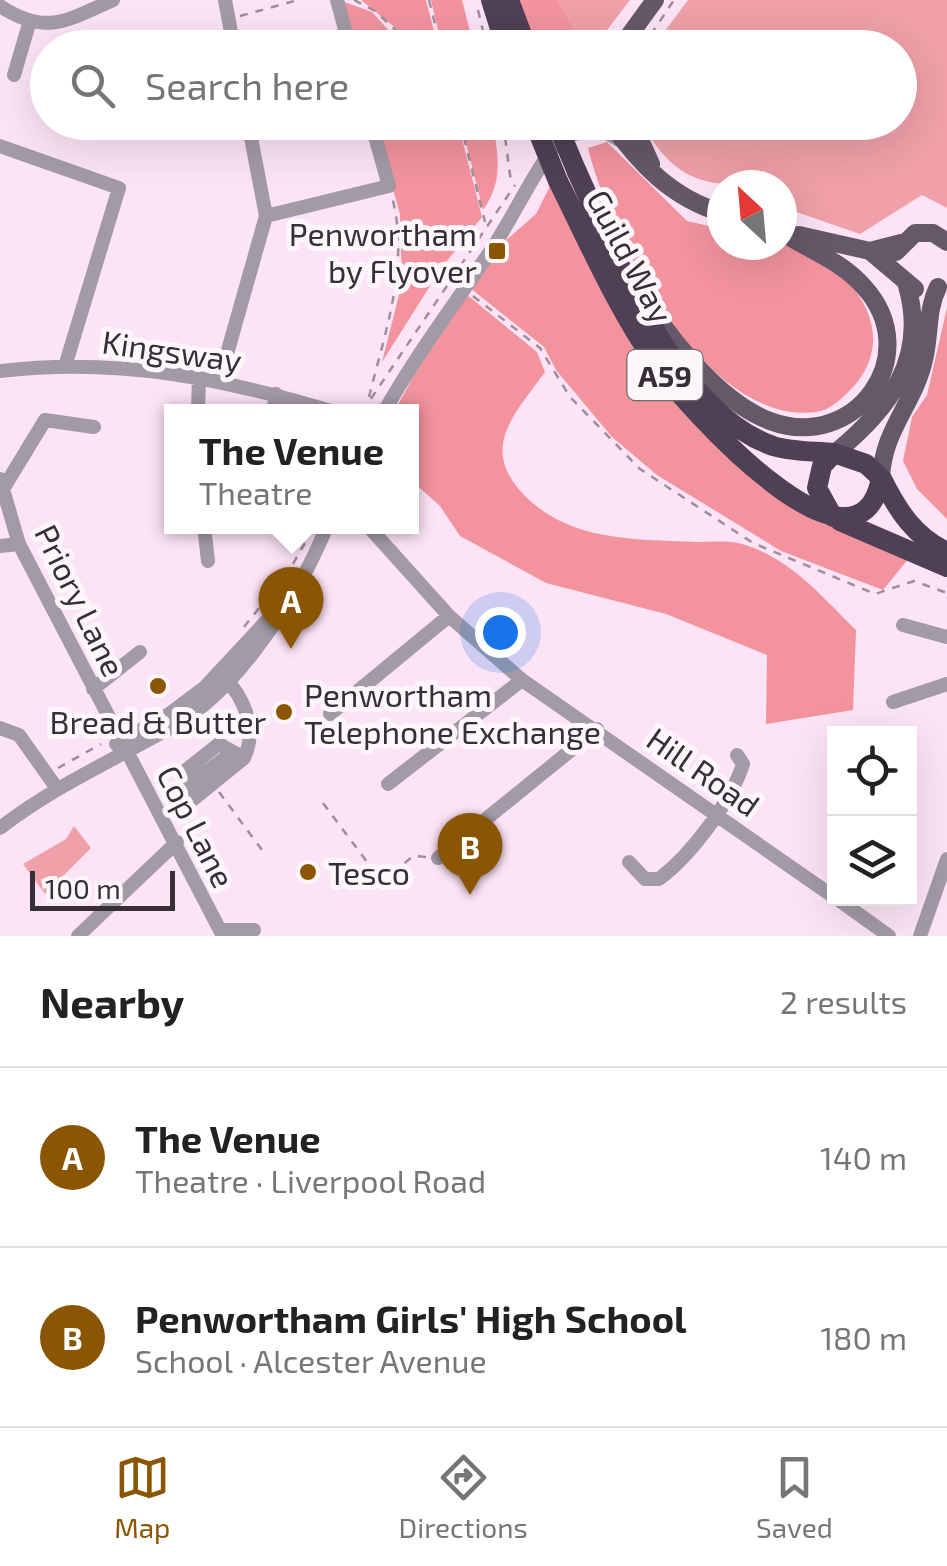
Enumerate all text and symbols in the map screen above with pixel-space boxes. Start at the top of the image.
search box [30,30,917,140]
icon: search [65,58,120,113]
text: Search here [145,62,349,108]
north arrow [707,170,797,260]
street label: Guild Way [580,183,682,329]
place label: Penwortham by Flyover [289,214,477,289]
marker: Penwortham by Flyover [486,240,508,262]
street label: Kingsway [100,321,244,379]
road number: A59 [628,350,702,400]
popup [164,404,419,534]
text: The Venue [199,427,384,473]
text: Theatre [199,473,312,511]
street label: Priory Lane [28,518,134,682]
pin: A [258,566,324,649]
your location [475,607,526,658]
marker: Bread & Butter [147,675,169,697]
place label: Penwortham Telephone Exchange [304,675,601,750]
marker: Penwortham Telephone Exchange [273,701,295,723]
place label: Bread & Butter [50,702,267,740]
street label: Hill Road [641,719,767,823]
map controls [827,726,917,906]
button: locate [827,726,917,816]
street label: Cop Lane [150,759,244,893]
pin: B [438,812,502,895]
button: layers [827,816,917,906]
place label: Tesco [328,853,410,891]
marker: Tesco [297,861,319,883]
scale bar [30,866,175,910]
text: 100 m [45,871,121,905]
text: Nearby [40,976,184,1026]
text: 2 results [780,982,907,1020]
text: The Venue [135,1115,321,1161]
text: A [62,1138,83,1176]
text: 140 m [820,1138,907,1176]
text: Theatre · Liverpool Road [135,1161,486,1199]
text: Penwortham Girls' High School [135,1295,687,1341]
text: B [62,1318,83,1356]
text: 180 m [820,1318,907,1356]
text: School · Alcester Avenue [135,1341,487,1379]
tab: Map [114,1450,170,1544]
tab: Directions [399,1450,528,1544]
tab: Saved [756,1450,833,1544]

